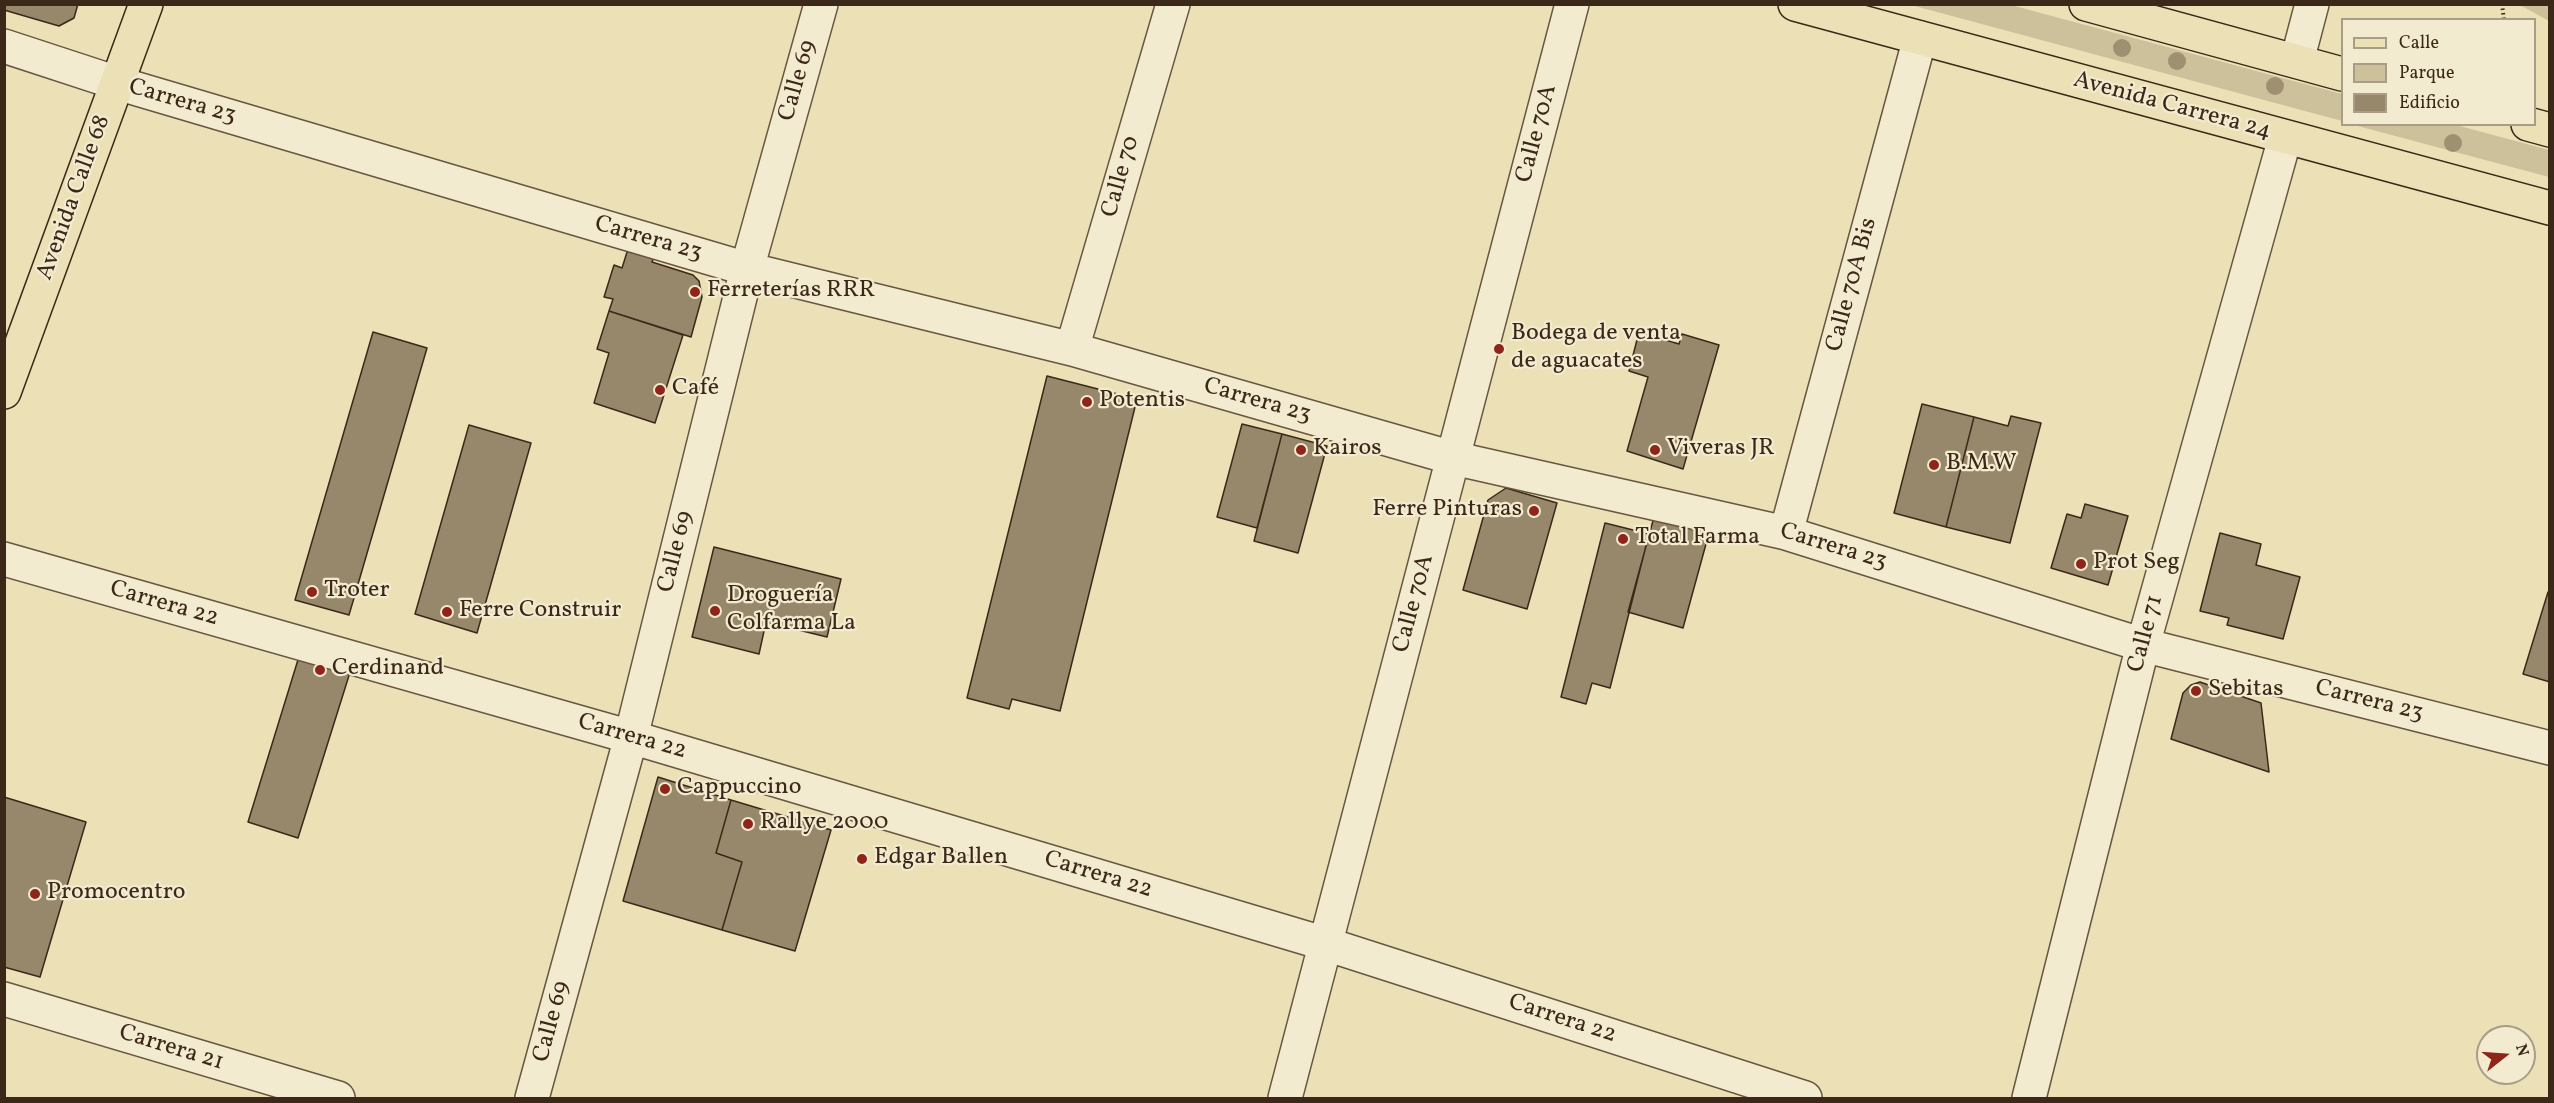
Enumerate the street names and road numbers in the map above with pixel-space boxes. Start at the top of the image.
street label: Calle 69 [774,37,824,125]
street label: Avenida Carrera 24 [2070,67,2274,147]
street label: Carrera 23 [125,74,239,132]
street label: Calle 70A [1511,82,1565,186]
street label: Avenida Calle 68 [32,112,118,284]
street label: Calle 70 [1097,133,1147,221]
street label: Carrera 23 [591,211,705,269]
street label: Calle 70A Bis [1821,215,1885,355]
street label: Carrera 23 [1200,373,1314,431]
street label: Calle 69 [653,508,701,596]
street label: Carrera 23 [1776,518,1890,578]
street label: Calle 70A [1388,552,1442,656]
street label: Carrera 22 [106,576,222,634]
street label: Calle 71 [2123,592,2171,676]
street label: Carrera 23 [2312,675,2426,729]
street label: Carrera 22 [574,709,690,767]
street label: Carrera 22 [1040,846,1156,906]
street label: Calle 69 [528,978,578,1066]
street label: Carrera 22 [1504,989,1620,1051]
street label: Carrera 21 [115,1019,227,1079]

